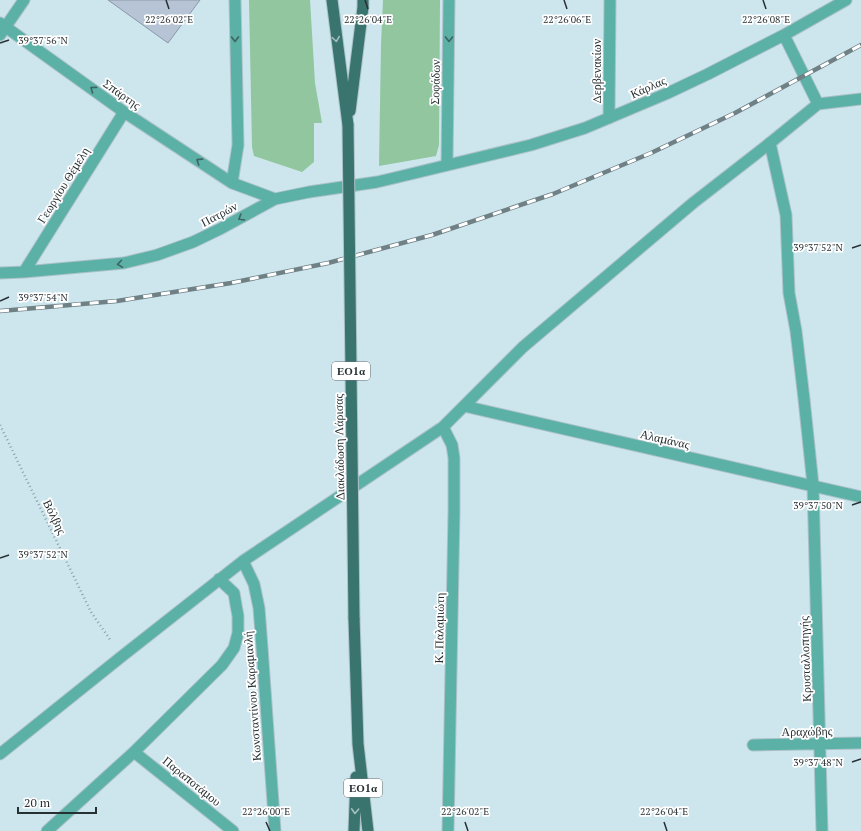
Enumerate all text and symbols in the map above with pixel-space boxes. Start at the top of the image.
text: 22°26'02"E [145,13,193,26]
text: 22°26'04"E [344,13,392,26]
text: 22°26'06"E [543,13,591,26]
text: 22°26'08"E [742,13,790,26]
text: 39°37'56"N [18,34,68,47]
one-way arrow [231,36,240,42]
one-way arrow [331,36,340,42]
one-way arrow [444,36,453,42]
street label: Δερβενακίων [589,38,604,103]
street label: Σοφάδων [427,59,443,105]
street label: Κάρλας [628,72,668,101]
street label: Σπάρτης [100,76,144,112]
one-way arrow [90,87,97,94]
street label: Γεωργίου Θέμελη [34,144,92,226]
one-way arrow [196,159,203,166]
street label: Πατρών [198,198,240,230]
one-way arrow [238,213,245,220]
text: 39°37'52"N [793,241,843,254]
one-way arrow [117,259,123,268]
text: 39°37'54"N [18,291,68,304]
road number: ΕΟ1α [332,362,370,380]
street label: Διακλάδωση Λάρισας [331,393,347,500]
street label: Αλαμάνας [639,426,691,452]
street label: Βόλβης [40,497,70,537]
text: 39°37'50"N [793,499,843,512]
text: 39°37'52"N [18,548,68,561]
street label: Κ. Παλαμιώτη [431,593,447,663]
street label: Κρυσταλλοπηγής [796,616,814,702]
street label: Κωνσταντίνου Καραμανλή [240,631,264,761]
street label: Αραχώβης [781,723,833,739]
street label: Παραποτάμου [160,753,224,809]
text: 39°37'48"N [793,756,843,769]
road number: ΕΟ1α [344,779,382,797]
scale bar [18,789,96,815]
text: 20 m [24,795,51,810]
text: 22°26'00"E [242,805,290,818]
text: 22°26'02"E [441,805,489,818]
text: 22°26'04"E [640,805,688,818]
one-way arrow [350,808,359,814]

